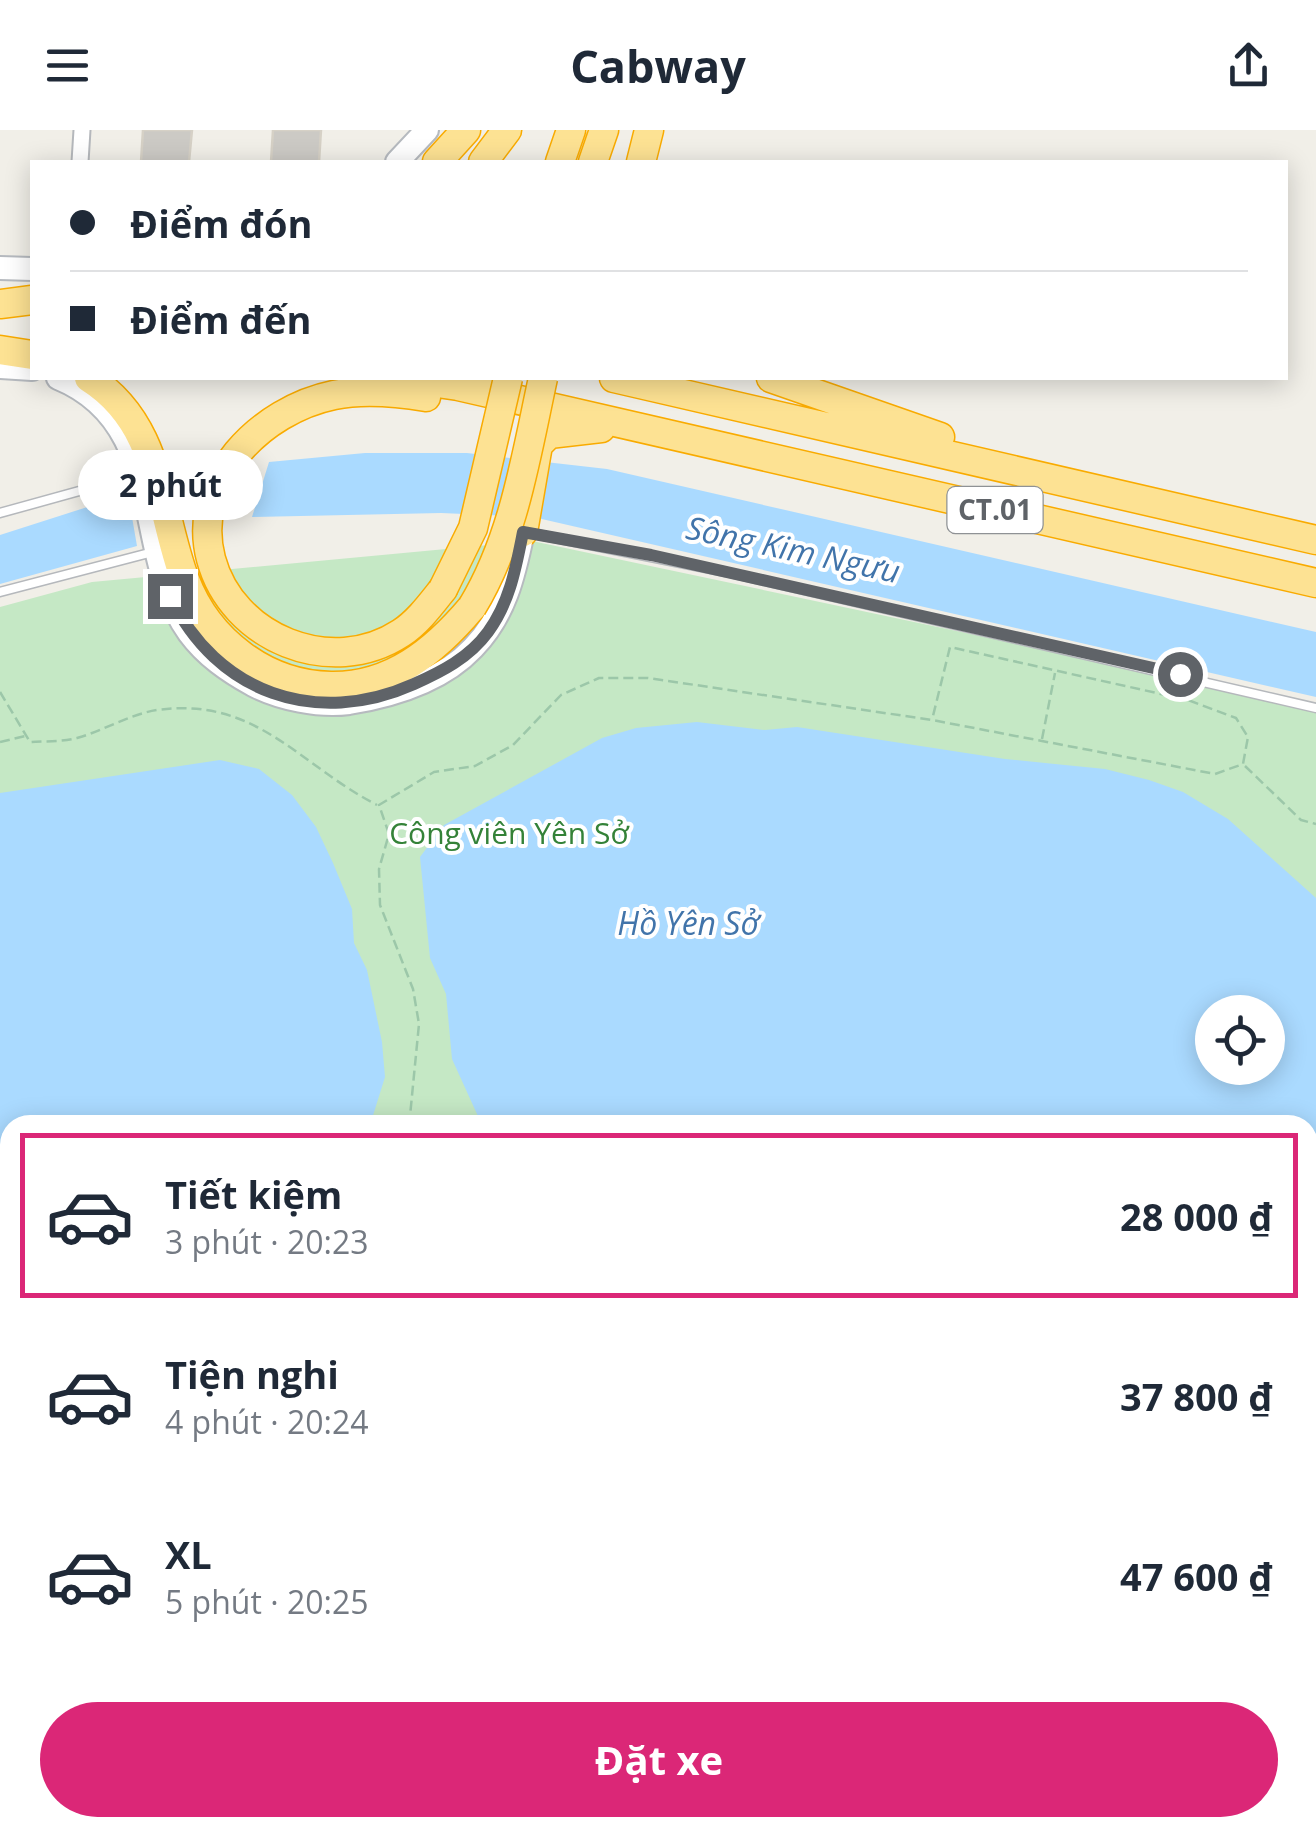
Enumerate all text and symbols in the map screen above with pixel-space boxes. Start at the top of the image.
text: Cabway [570,35,746,96]
icon: menu [40,38,95,93]
icon: share [1221,38,1276,93]
text: Điểm đón [130,197,313,249]
text: Điểm đến [130,293,311,345]
callout: 2 phút [78,451,262,521]
text: 2 phút [119,463,222,506]
road number: CT.01 [948,487,1042,533]
water label: Sông Kim Ngưu [683,505,904,592]
route end [148,574,193,619]
route start [1158,652,1203,697]
park label: Công viên Yên Sở [389,812,630,853]
water label: Hồ Yên Sở [617,901,762,944]
map controls [1195,995,1285,1085]
button: locate [1195,995,1285,1085]
text: Tiết kiệm [165,1168,342,1220]
icon: car [45,1171,135,1261]
text: 28 000 ₫ [1120,1190,1273,1242]
text: 3 phút · 20:23 [165,1220,368,1263]
text: Tiện nghi [165,1348,339,1400]
icon: car [45,1351,135,1441]
text: 37 800 ₫ [1120,1370,1273,1422]
text: 4 phút · 20:24 [165,1400,368,1443]
text: XL [165,1528,212,1580]
icon: car [45,1531,135,1621]
text: 47 600 ₫ [1120,1550,1273,1602]
text: 5 phút · 20:25 [165,1580,368,1623]
button: Đặt xe [40,1702,1278,1817]

